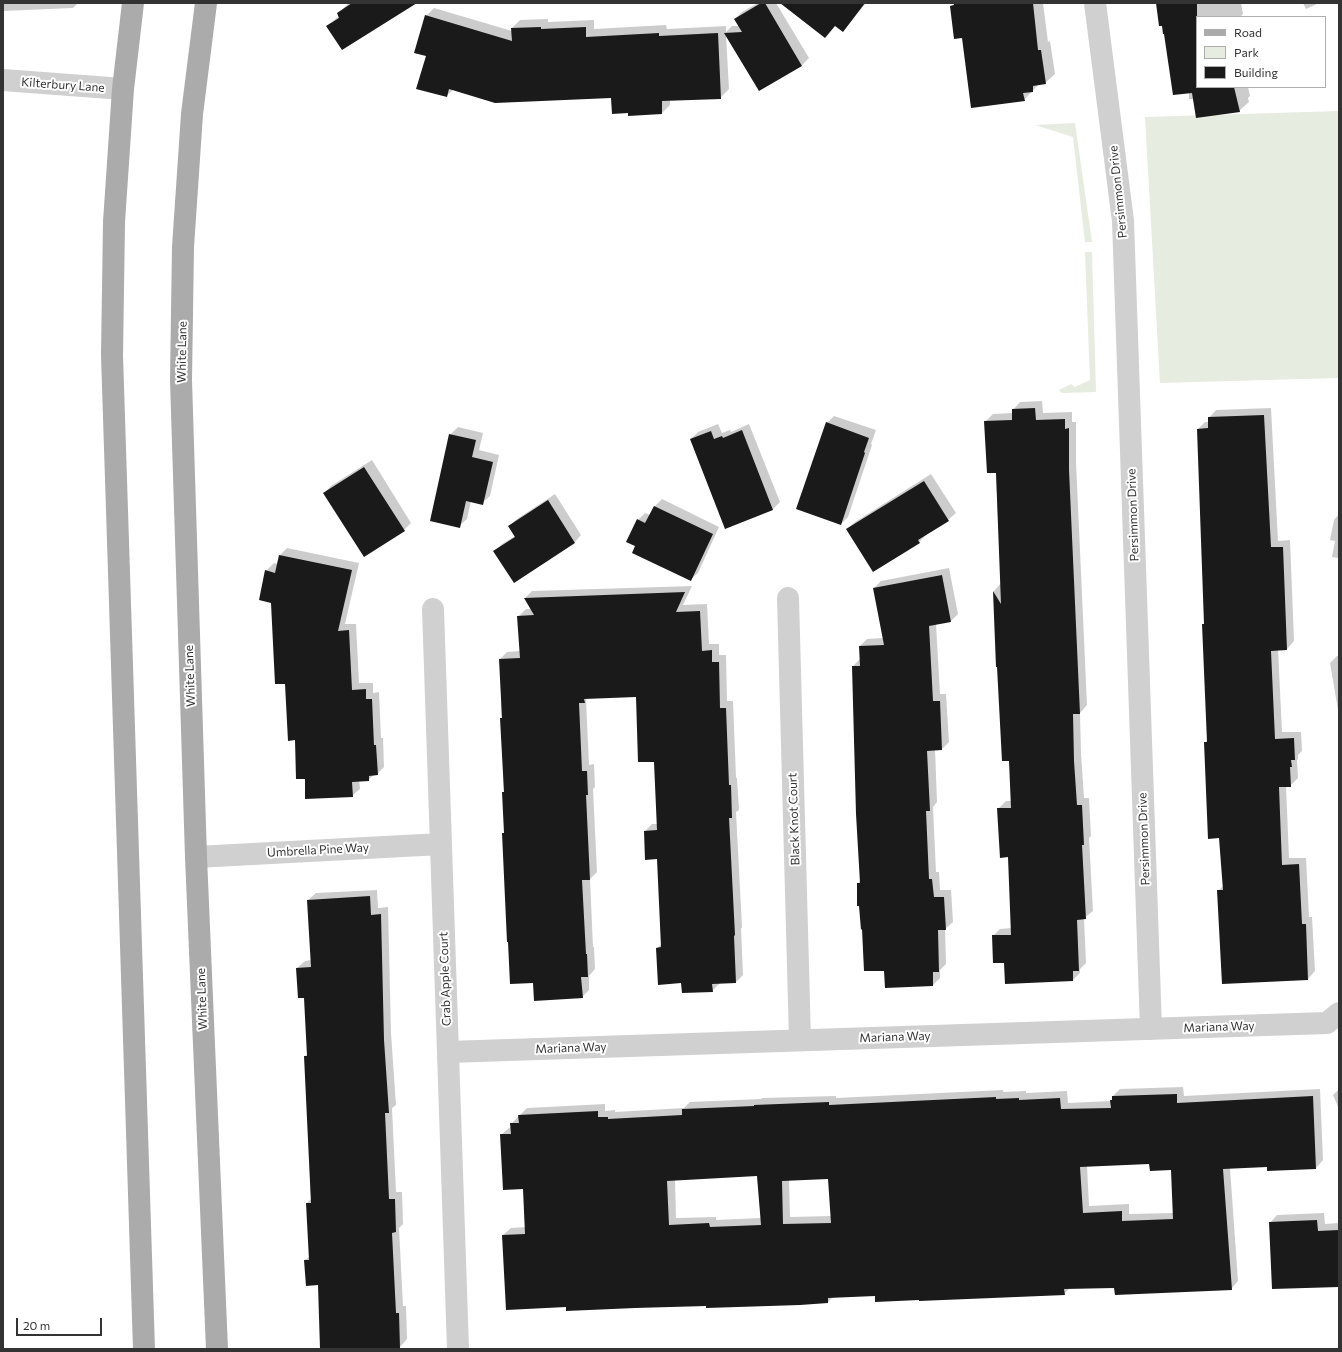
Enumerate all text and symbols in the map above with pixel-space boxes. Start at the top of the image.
legend [1196,16,1326,88]
text: Road [1234,25,1262,39]
text: Park [1234,45,1259,59]
text: Building [1234,65,1278,79]
street label: Kilterbury Lane [21,75,105,95]
street label: Persimmon Drive [1106,145,1130,239]
street label: White Lane [174,321,190,383]
street label: Persimmon Drive [1124,468,1142,562]
street label: White Lane [182,645,198,707]
street label: Black Knot Court [785,772,803,866]
street label: Persimmon Drive [1135,792,1153,886]
street label: Umbrella Pine Way [267,840,369,860]
street label: Crab Apple Court [436,932,454,1026]
street label: White Lane [194,968,210,1030]
street label: Mariana Way [1183,1019,1255,1035]
street label: Mariana Way [859,1029,931,1045]
street label: Mariana Way [535,1040,607,1056]
scale bar [18,1310,104,1336]
text: 20 m [23,1318,50,1332]

